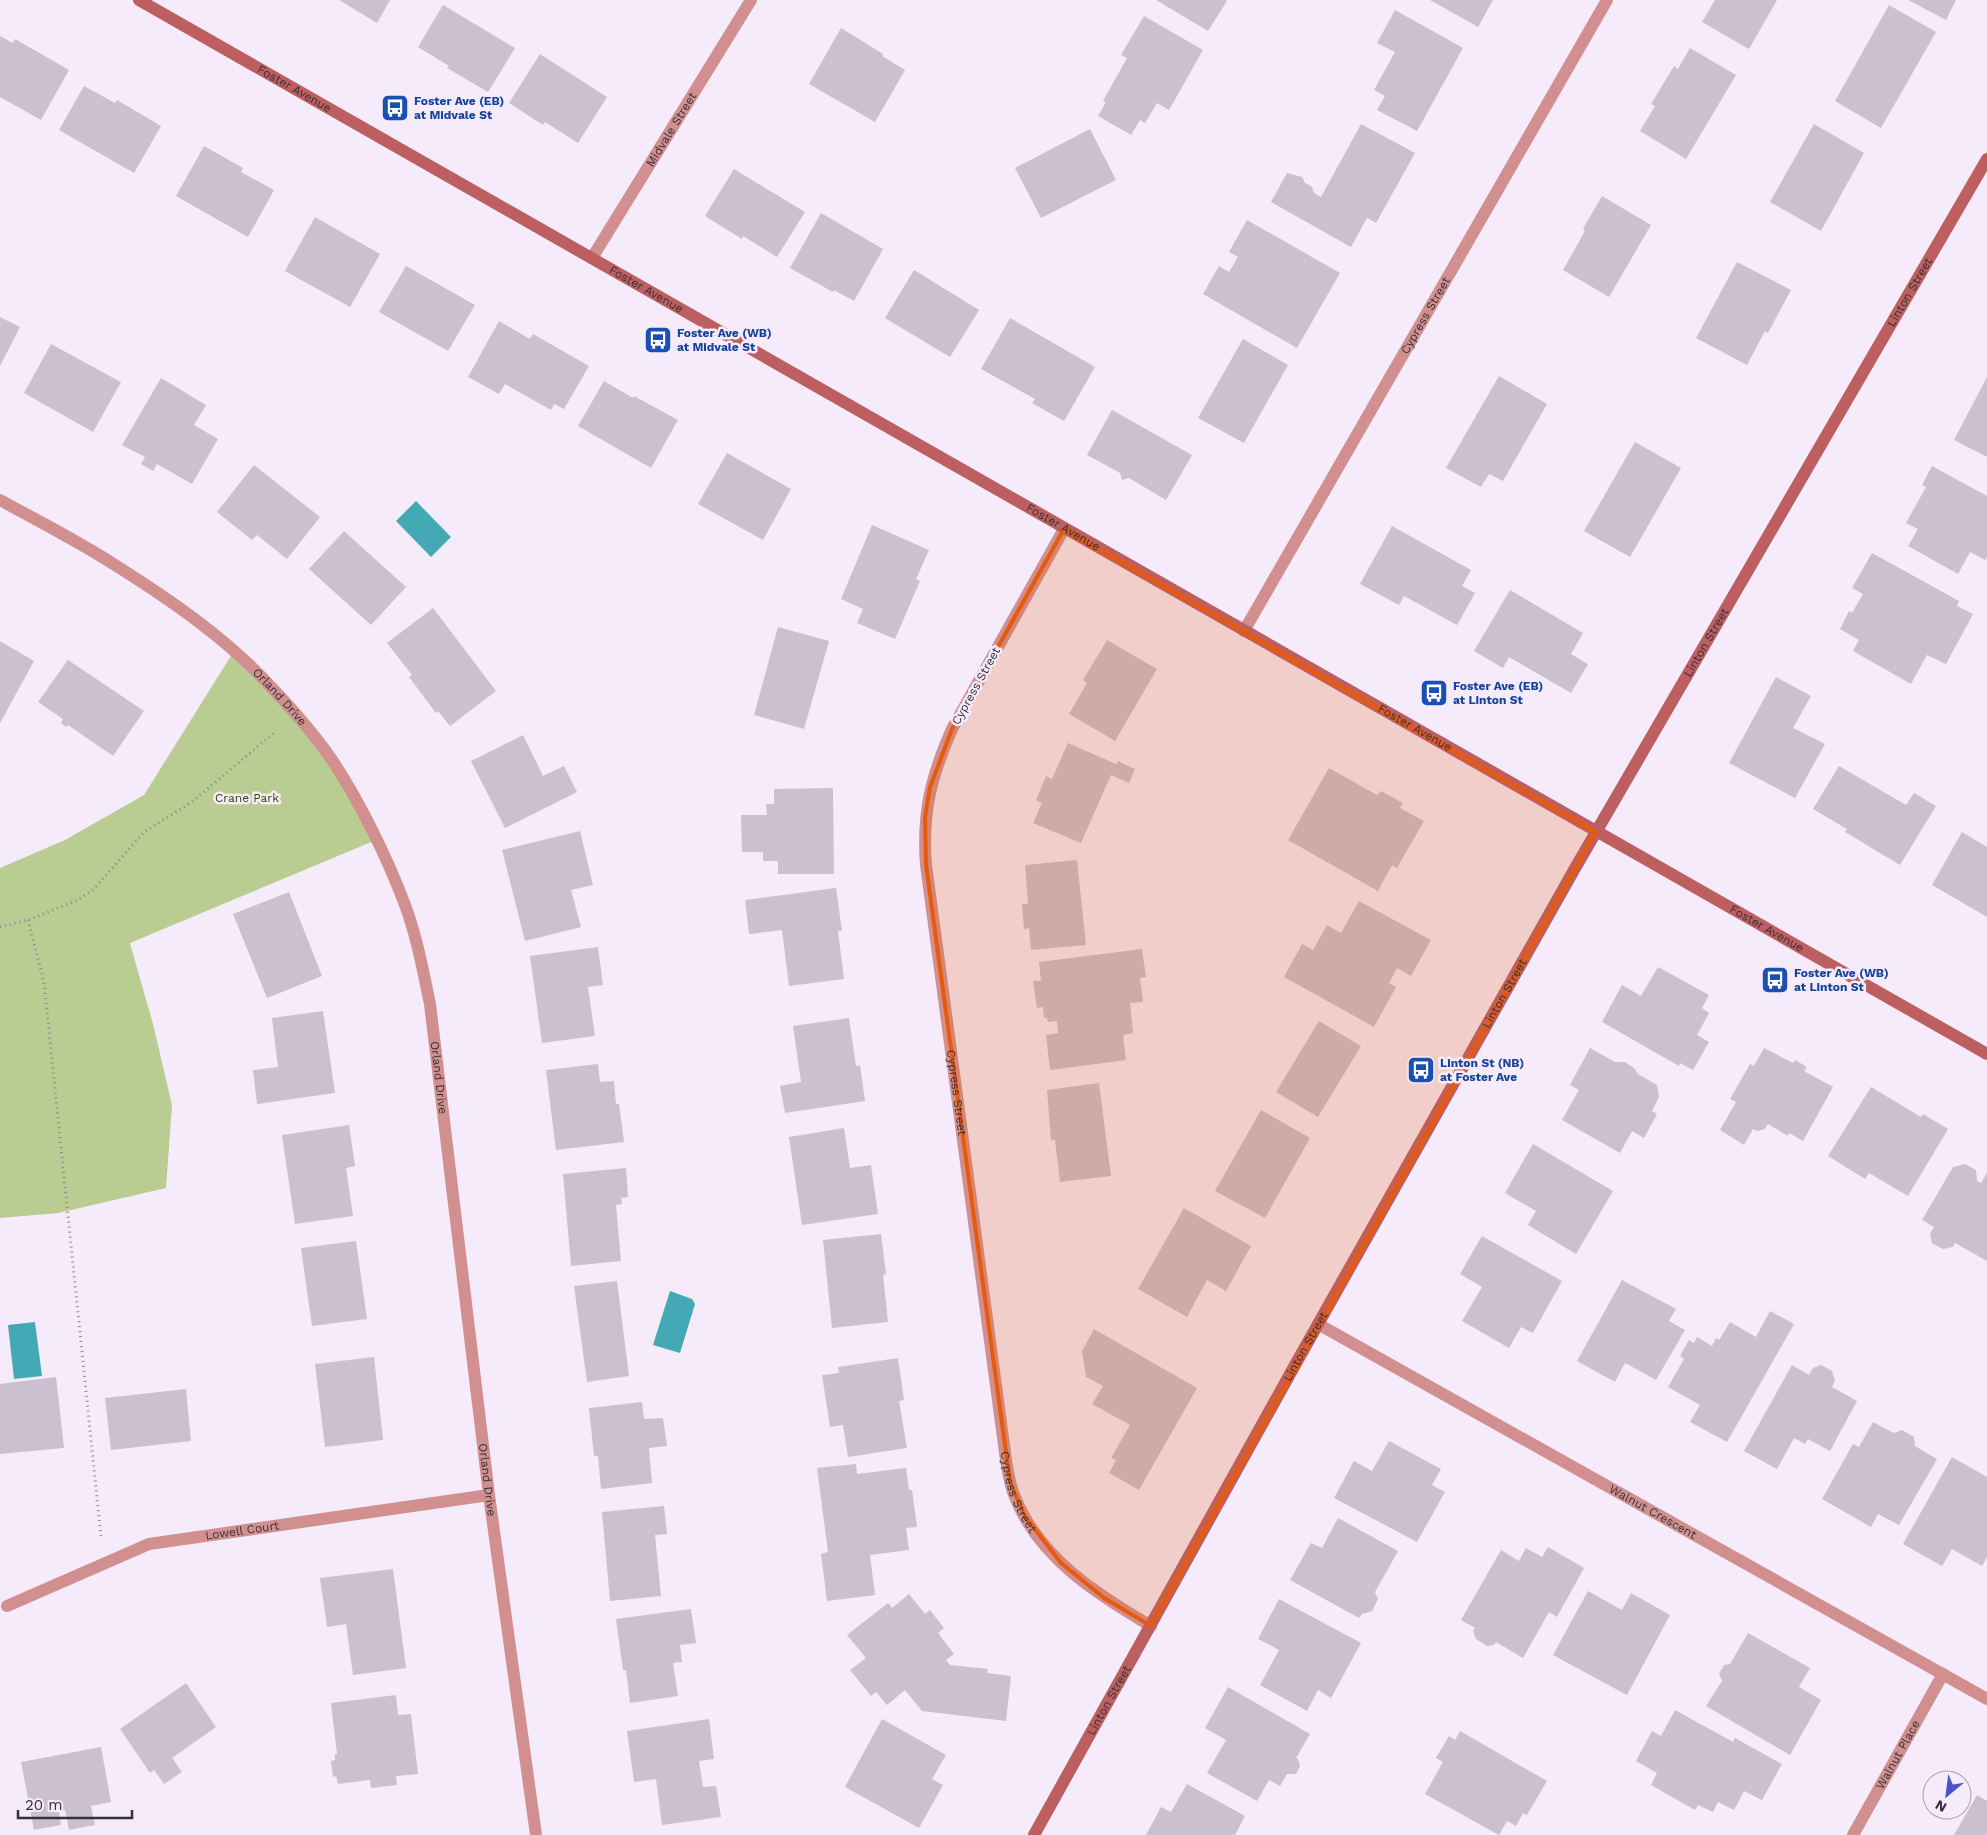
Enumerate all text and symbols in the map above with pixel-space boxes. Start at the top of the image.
street label: Foster Avenue [255,62,334,115]
street label: Midvale Street [643,90,699,169]
bus stop icon: Foster Ave (EB) at Midvale St [380,93,410,123]
place label: Foster Ave (EB) at Midvale St [414,94,504,122]
street label: Linton Street [1884,255,1935,329]
street label: Foster Avenue [607,263,686,316]
street label: Cypress Street [1398,274,1453,356]
bus stop icon: Foster Ave (WB) at Midvale St [643,325,673,355]
place label: Foster Ave (WB) at Midvale St [677,326,772,354]
street label: Foster Avenue [1024,501,1103,554]
street label: Linton Street [1681,605,1732,680]
street label: Cypress Street [949,645,1003,727]
street label: Orland Drive [250,665,310,729]
bus stop icon: Foster Ave (EB) at Linton St [1419,678,1449,708]
place label: Foster Ave (EB) at Linton St [1453,679,1543,707]
street label: Foster Avenue [1376,701,1455,754]
park label: Crane Park [215,791,279,805]
street label: Foster Avenue [1727,902,1806,955]
street label: Linton Street [1479,956,1530,1031]
bus stop icon: Foster Ave (WB) at Linton St [1760,965,1790,995]
place label: Foster Ave (WB) at Linton St [1794,966,1889,994]
street label: Orland Drive [428,1040,450,1115]
street label: Cypress Street [944,1049,969,1136]
bus stop icon: Linton St (NB) at Foster Ave [1406,1055,1436,1085]
place label: Linton St (NB) at Foster Ave [1440,1056,1524,1084]
street label: Linton Street [1280,1309,1331,1384]
street label: Orland Drive [476,1443,499,1517]
street label: Cypress Street [998,1450,1040,1536]
street label: Walnut Crescent [1607,1482,1699,1542]
street label: Lowell Court [204,1518,280,1543]
street label: Linton Street [1084,1663,1134,1738]
street label: Walnut Place [1873,1718,1923,1792]
north arrow [1922,1770,1972,1820]
scale bar [18,1788,131,1820]
text: 20 m [25,1796,63,1814]
text: N [1932,1797,1949,1816]

